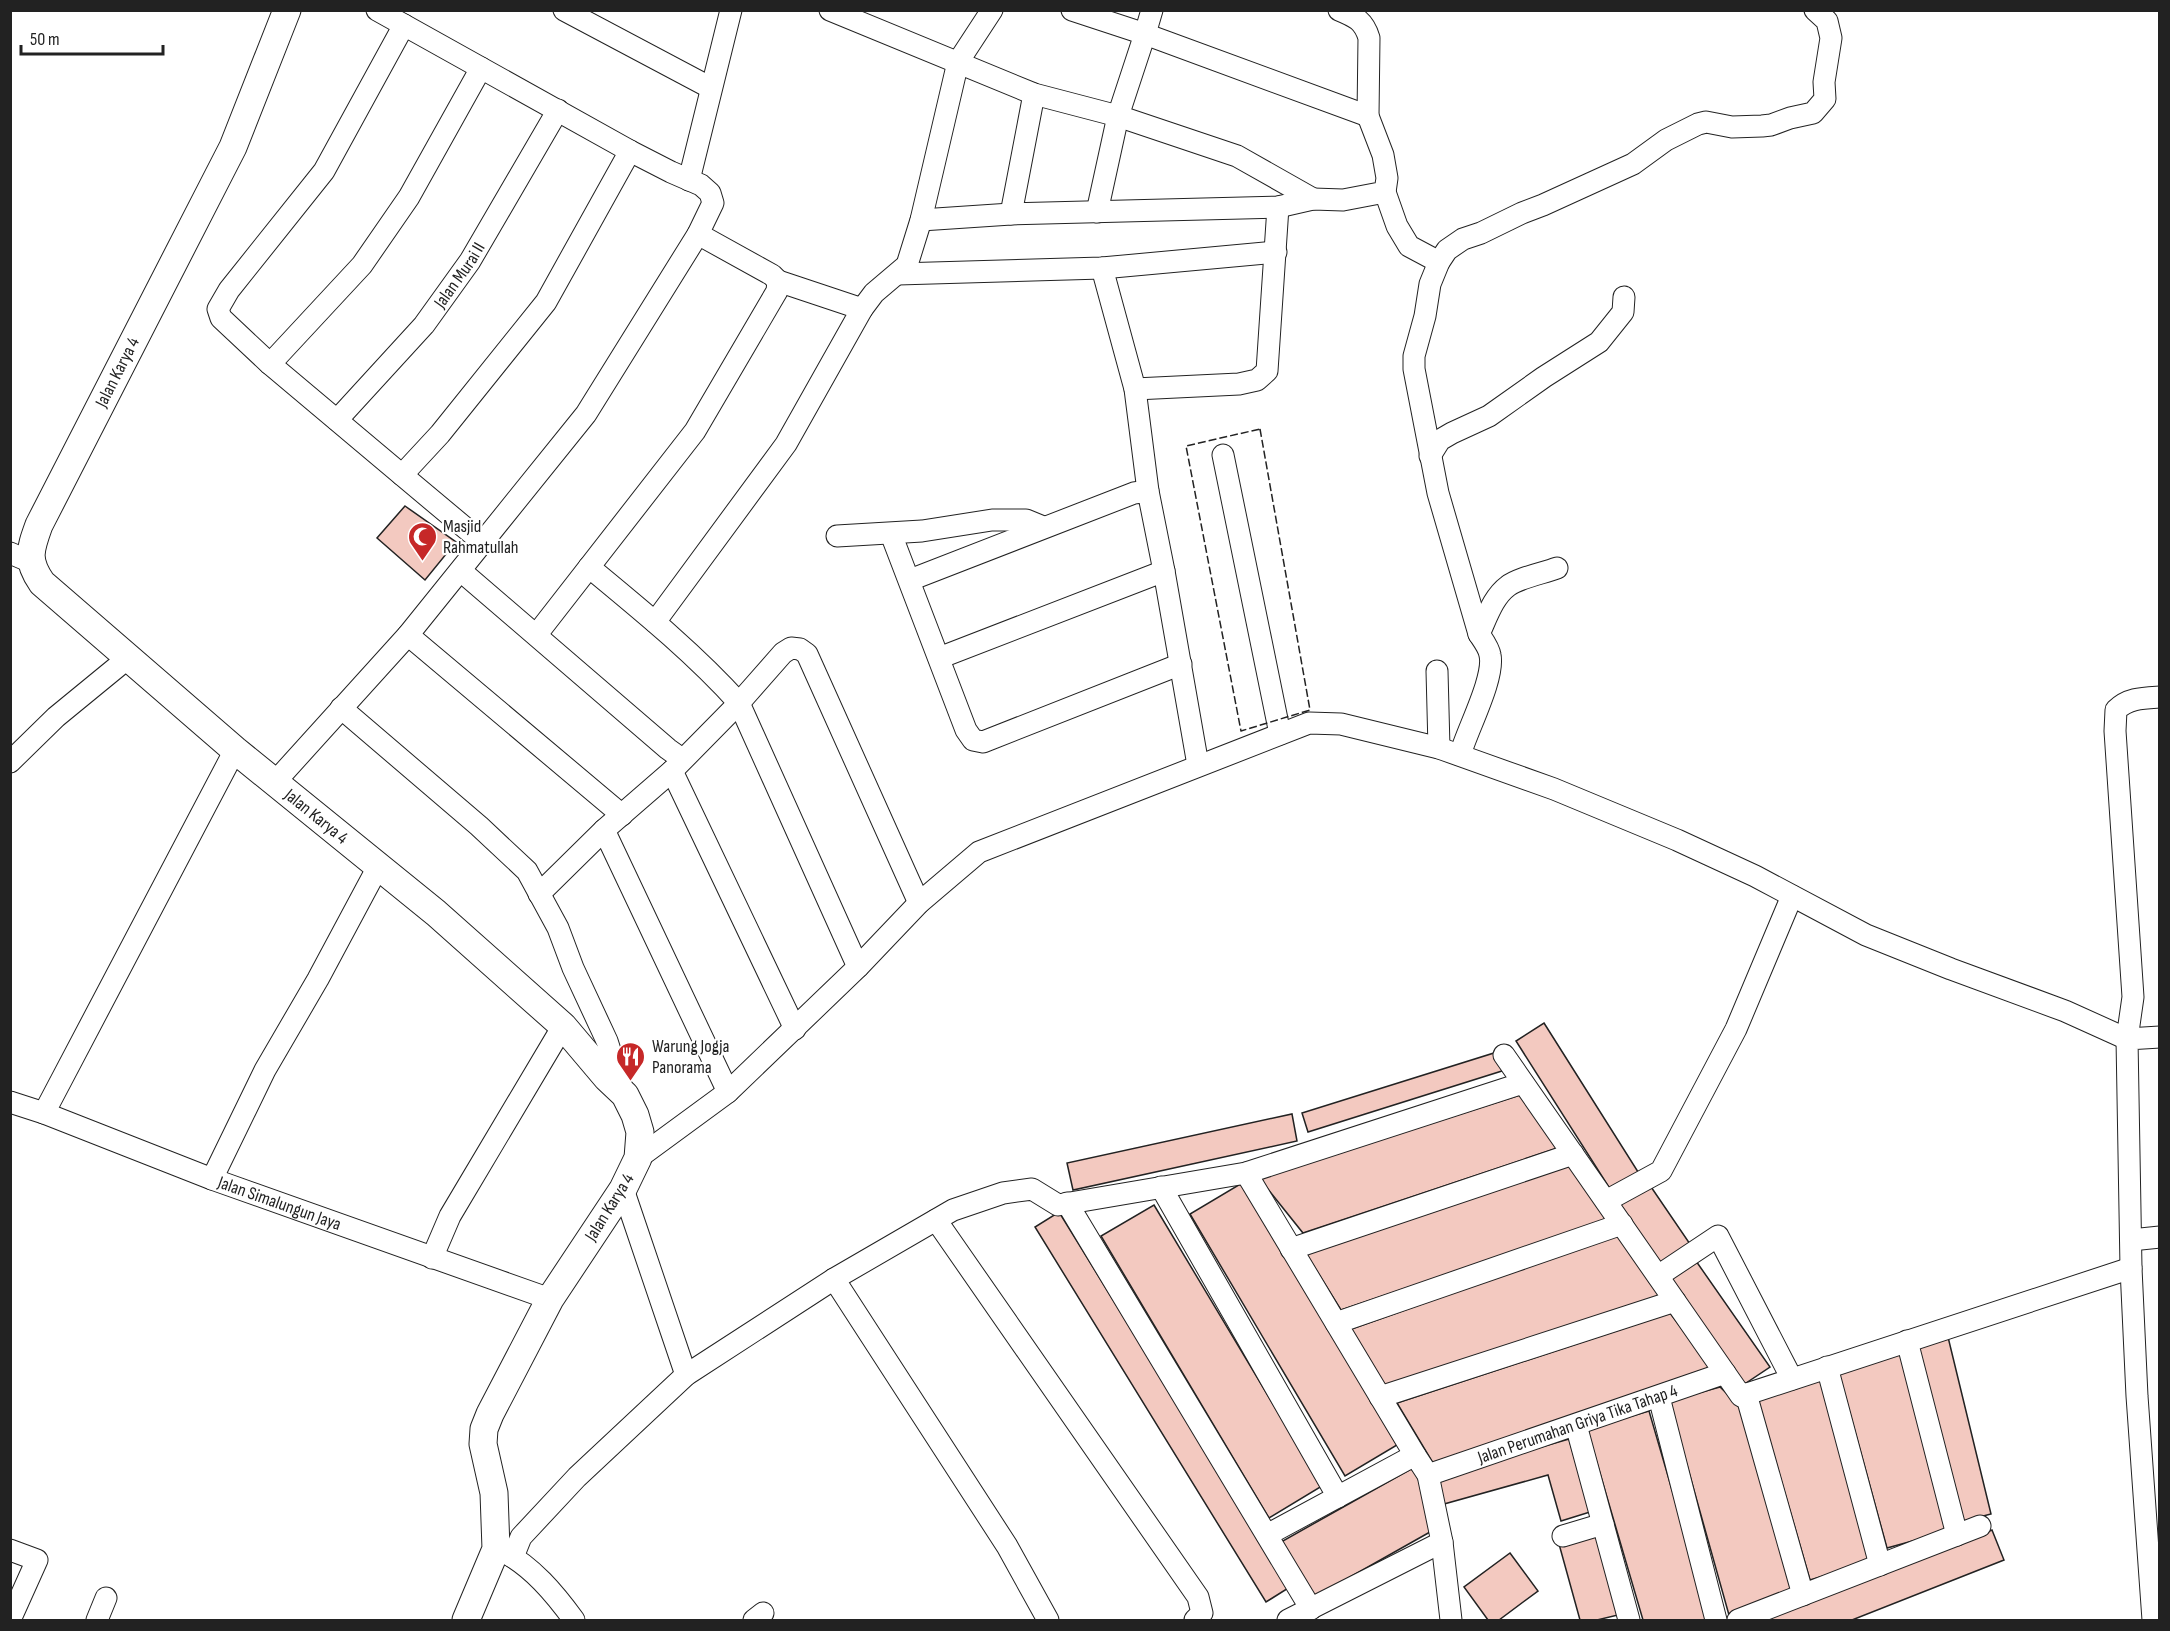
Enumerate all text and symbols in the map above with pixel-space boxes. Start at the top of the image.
scale bar [21,18,164,56]
text: 50 m [30,29,60,50]
street label: Jalan Murai II [429,239,490,313]
street label: Jalan Karya 4 [90,333,144,412]
place label: Masjid Rahmatullah [443,516,519,558]
mosque icon: Masjid Rahmatullah [406,520,438,562]
street label: Jalan Karya 4 [279,784,353,849]
place label: Warung Jogja Panorama [652,1036,730,1078]
restaurant icon: Warung Jogja Panorama [615,1040,647,1082]
street label: Jalan Karya 4 [580,1169,639,1246]
street label: Jalan Simalungun Jaya [214,1172,344,1235]
street label: Jalan Perumahan Griya Tika Tahap 4 [1474,1380,1681,1468]

